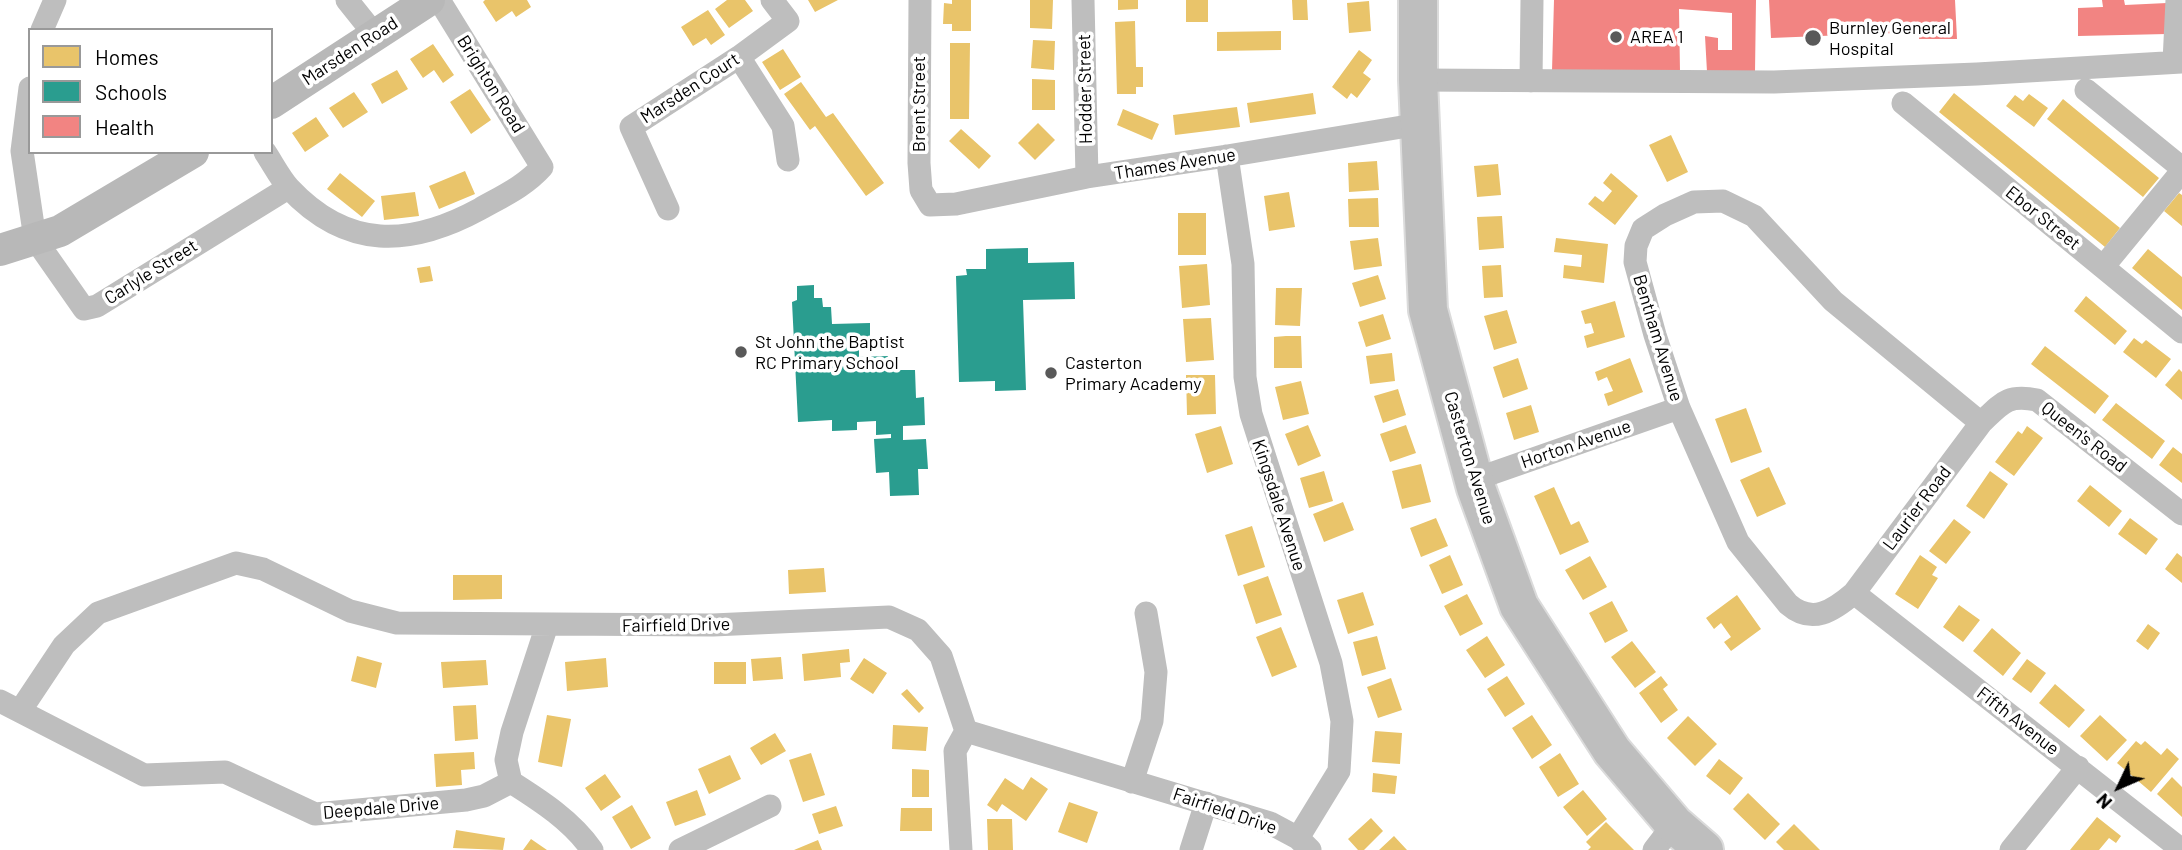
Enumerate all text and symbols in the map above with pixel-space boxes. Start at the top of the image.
street label: Marsden Road [298,12,402,90]
place label: Burnley General Hospital [1829,17,1951,60]
place label: AREA 1 [1630,26,1684,48]
legend [28,28,273,154]
marker: Burnley General Hospital [1803,28,1823,48]
marker: AREA 1 [1608,29,1624,45]
street label: Brighton Road [452,31,530,137]
street label: Hodder Street [1073,34,1097,144]
text: Homes [95,44,159,69]
street label: Marsden Court [636,48,744,128]
street label: Brent Street [908,56,930,152]
text: Schools [95,79,167,104]
text: Health [95,114,154,139]
street label: Thames Avenue [1113,144,1237,184]
street label: Ebor Street [2001,181,2085,255]
street label: Carlyle Street [101,235,201,309]
street label: Bentham Avenue [1628,272,1688,404]
place label: St John the Baptist RC Primary School [755,331,905,374]
marker: St John the Baptist RC Primary School [733,344,749,360]
place label: Casterton Primary Academy [1065,352,1202,394]
marker: Casterton Primary Academy [1043,365,1059,381]
street label: Casterton Avenue [1440,389,1500,527]
street label: Queen's Road [2037,397,2131,477]
street label: Horton Avenue [1518,415,1634,473]
street label: Kingsdale Avenue [1248,437,1310,573]
street label: Laurier Road [1878,462,1956,554]
street label: Fairfield Drive [622,613,730,637]
street label: Fifth Avenue [1973,682,2063,760]
north arrow [2084,752,2154,822]
street label: Fairfield Drive [1170,783,1280,839]
text: N [2091,789,2116,814]
street label: Deepdale Drive [322,792,440,824]

